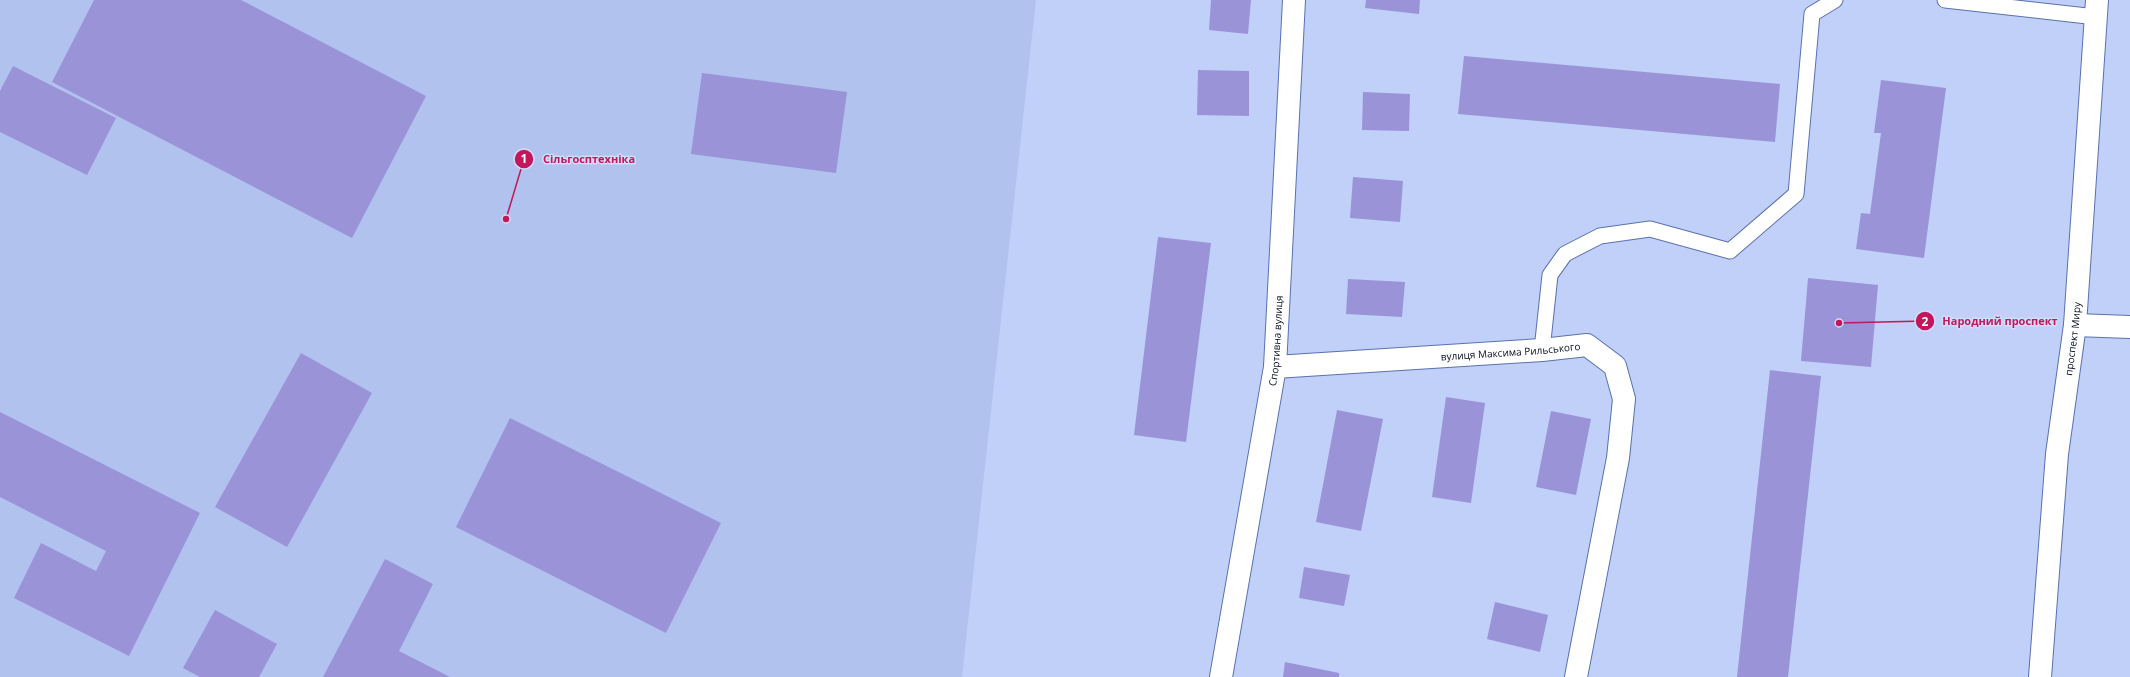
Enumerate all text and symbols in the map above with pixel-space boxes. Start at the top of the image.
callout: Сільгосптехніка [514,147,643,170]
text: 1 [521,150,527,167]
text: Сільгосптехніка [543,151,635,166]
street label: Спортивна вулиця [1265,295,1286,387]
street label: проспект Миру [2061,301,2084,376]
callout: Народний проспект [1915,310,2066,333]
text: 2 [1922,313,1929,330]
text: Народний проспект [1942,313,2058,328]
street label: вулиця Максима Рильського [1440,339,1581,363]

